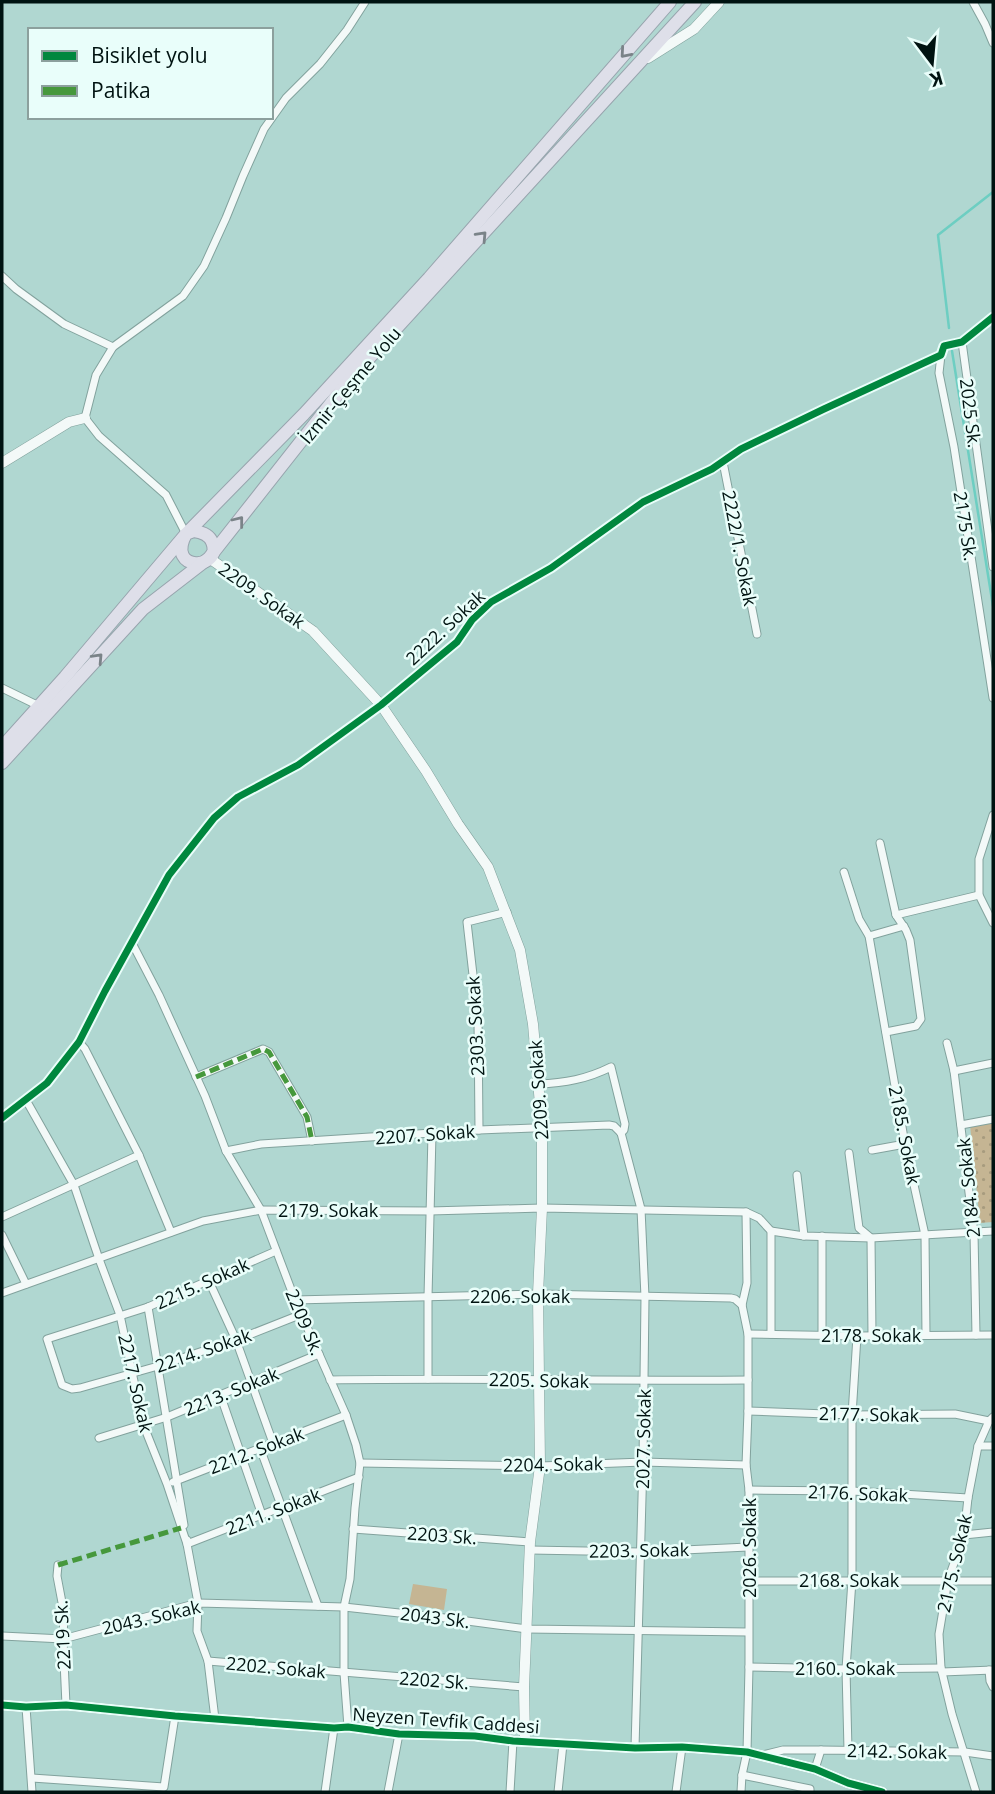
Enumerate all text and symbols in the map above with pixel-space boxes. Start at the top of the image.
legend [28,28,273,119]
north arrow [897,28,967,98]
text: Bisiklet yolu [91,41,208,69]
one-way arrow [621,45,633,58]
text: K [927,65,946,94]
text: Patika [91,76,151,104]
one-way arrow [473,231,486,244]
street label: İzmir-Çeşme Yolu [294,321,406,449]
street label: 2025 Sk. [955,377,987,449]
street label: 2222/1. Sokak [717,488,763,608]
street label: 2175 Sk. [949,490,983,562]
one-way arrow [230,516,243,529]
street label: 2209. Sokak [214,556,310,634]
street label: 2222. Sokak [400,584,490,670]
one-way arrow [89,653,102,666]
street label: 2303. Sokak [460,975,490,1077]
street label: 2209. Sokak [522,1039,553,1141]
street label: 2185. Sokak [884,1084,926,1187]
street label: 2207. Sokak [374,1118,476,1149]
street label: 2184. Sokak [951,1136,985,1239]
street label: 2179. Sokak [278,1198,379,1222]
street label: 2215. Sokak [151,1251,253,1314]
street label: 2206. Sokak [470,1284,571,1308]
street label: 2209 Sk. [280,1285,330,1359]
street label: 2214. Sokak [152,1322,255,1378]
street label: 2178. Sokak [821,1323,922,1347]
street label: 2217. Sokak [113,1331,159,1435]
street label: 2213. Sokak [180,1361,282,1421]
street label: 2205. Sokak [489,1367,590,1393]
street label: 2027. Sokak [630,1388,656,1489]
street label: 2177. Sokak [819,1401,920,1427]
street label: 2212. Sokak [205,1421,308,1479]
street label: 2204. Sokak [503,1451,604,1477]
street label: 2176. Sokak [808,1479,909,1507]
street label: 2211. Sokak [222,1482,325,1540]
street label: 2026. Sokak [737,1497,761,1598]
street label: 2175. Sokak [931,1511,977,1615]
street label: 2203 Sk. [406,1521,478,1549]
street label: 2203. Sokak [589,1537,690,1563]
street label: 2168. Sokak [799,1568,900,1592]
street label: 2043. Sokak [99,1594,203,1640]
street label: 2219 Sk. [48,1599,76,1671]
street label: 2043 Sk. [399,1601,471,1633]
street label: 2202. Sokak [225,1651,327,1683]
street label: 2160. Sokak [795,1656,896,1680]
street label: 2202 Sk. [398,1666,470,1694]
street label: Neyzen Tevfik Caddesi [352,1701,540,1739]
street label: 2142. Sokak [847,1738,948,1764]

